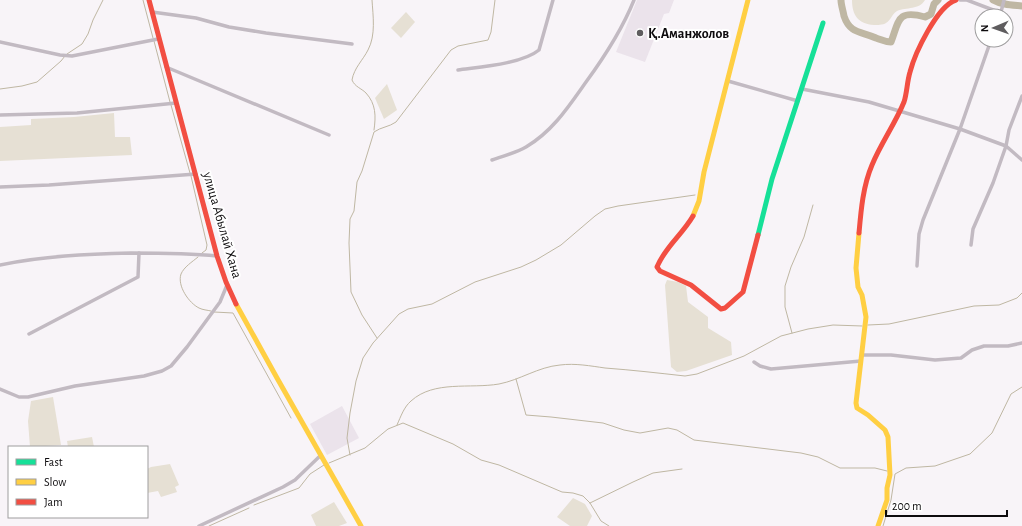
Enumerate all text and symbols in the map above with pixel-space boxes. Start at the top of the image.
north arrow [974,8,1014,48]
text: N [979,24,990,32]
place label: Қ.Аманжолов [648,27,729,41]
marker: Қ.Аманжолов [635,28,645,38]
street label: улица Абылай Хана [200,170,244,281]
legend [8,446,148,518]
text: Fast [44,456,63,468]
text: Slow [44,476,66,488]
scale bar [886,492,1007,518]
text: Jam [44,496,63,508]
text: 200 m [892,500,922,512]

